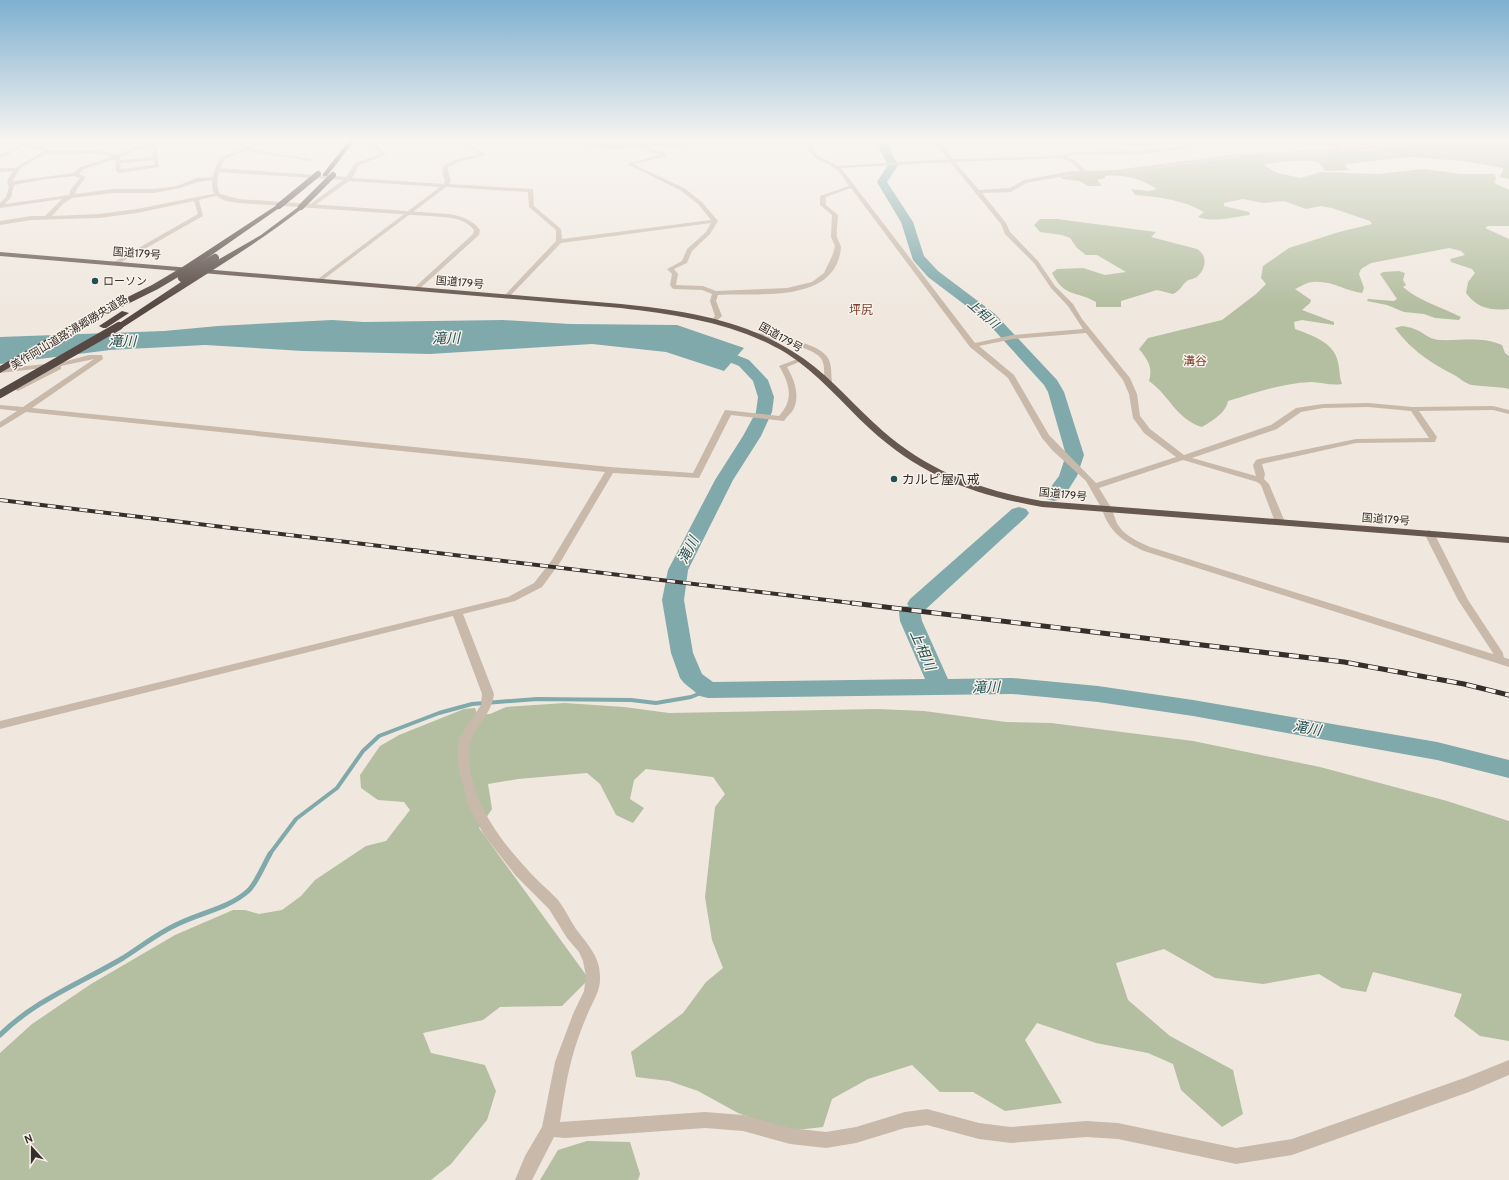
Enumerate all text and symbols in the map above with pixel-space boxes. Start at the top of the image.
street label: 国道179号 [112,244,162,262]
street label: 国道179号 [435,273,485,291]
place label: ローソン [103,274,147,288]
marker: ローソン [90,276,100,286]
street label: 美作岡山道路;湯郷勝央道路 [8,291,130,373]
water label: 上相川 [965,296,1003,332]
district label: 坪尻 [849,302,873,317]
street label: 国道179号 [756,319,806,355]
water label: 滝川 [432,329,462,347]
water label: 滝川 [108,332,138,350]
district label: 溝谷 [1183,353,1207,368]
place label: カルビ屋八戒 [902,471,980,487]
marker: カルビ屋八戒 [889,474,899,484]
street label: 国道179号 [1038,485,1088,503]
street label: 国道179号 [1361,510,1411,528]
water label: 滝川 [674,532,703,567]
water label: 上相川 [906,627,941,675]
water label: 滝川 [972,678,1002,696]
water label: 滝川 [1292,717,1324,740]
north arrow [12,1128,52,1168]
text: N [22,1131,35,1147]

